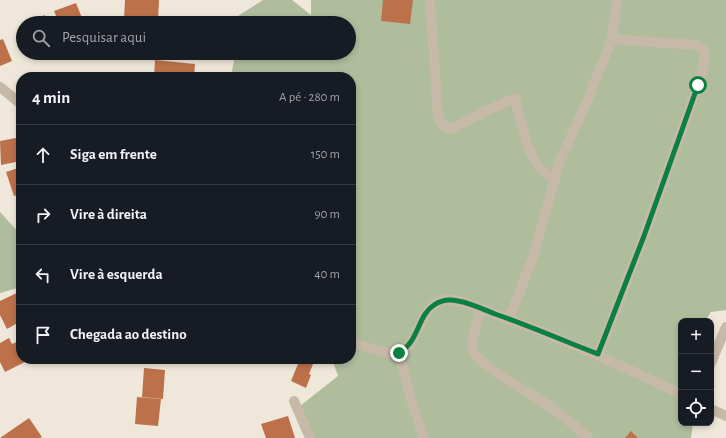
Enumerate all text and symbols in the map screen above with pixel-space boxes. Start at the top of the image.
search box [16,16,356,60]
icon: search [30,27,52,49]
text: Pesquisar aqui [62,30,146,45]
route start [689,76,707,94]
text: 4 min [32,89,70,106]
text: A pé · 280 m [279,91,340,104]
icon: ahead [32,144,54,166]
text: Siga em frente [70,147,157,162]
text: 150 m [311,148,340,161]
icon: right [32,204,54,226]
text: Vire à direita [70,207,147,222]
text: 90 m [314,208,340,221]
icon: left [32,264,54,286]
text: Vire à esquerda [70,267,163,282]
text: 40 m [314,268,340,281]
map controls [678,318,714,426]
button: + [678,318,714,354]
icon: arrive [32,324,54,346]
text: Chegada ao destino [70,327,187,342]
route end [390,344,408,362]
button: − [678,354,714,390]
button: locate [678,390,714,426]

